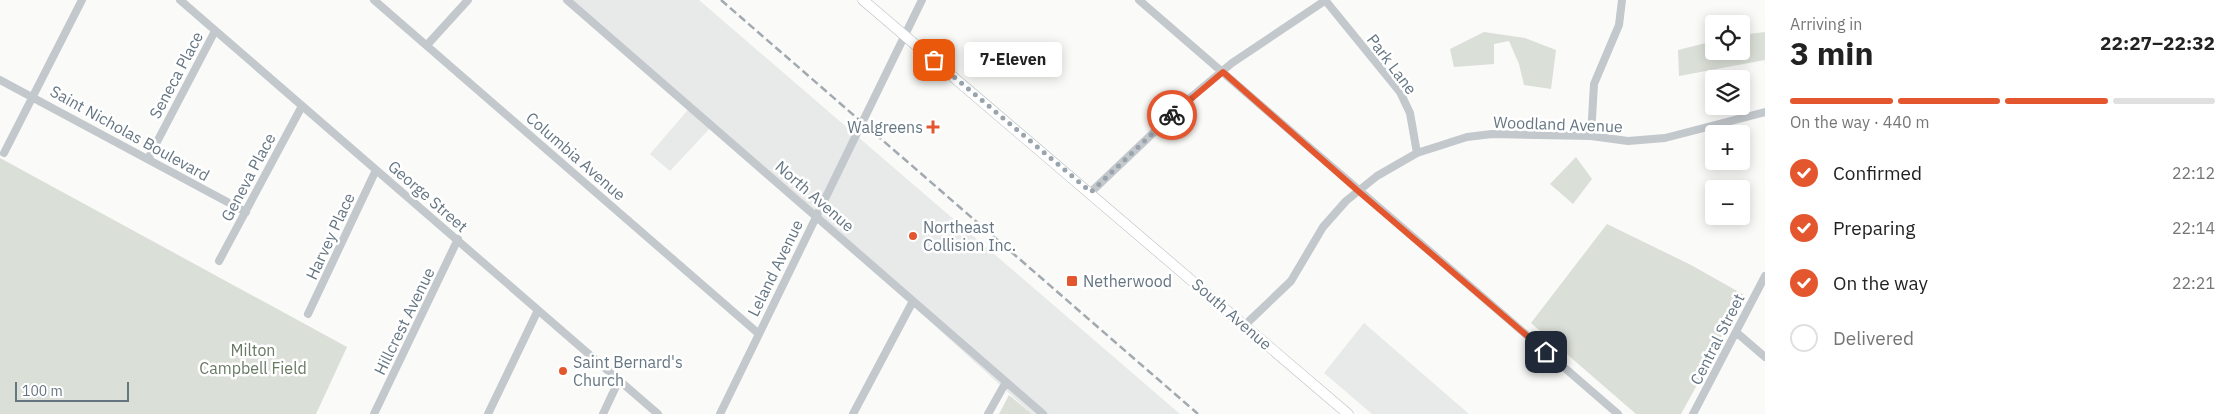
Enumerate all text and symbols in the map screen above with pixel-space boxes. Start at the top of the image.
text: Arriving in [1790,14,1862,34]
map controls [1705,15,1750,225]
button: locate [1705,15,1750,60]
street label: Seneca Place [145,28,207,122]
street label: Park Lane [1363,30,1421,98]
text: 22:27–22:32 [2100,31,2215,55]
text: 3 min [1790,32,1874,74]
pin [913,39,955,81]
callout: 7-Eleven [964,42,1062,78]
icon: bag [920,46,948,74]
text: 7-Eleven [980,49,1046,69]
button: layers [1705,70,1750,115]
street label: Saint Nicholas Boulevard [47,81,213,185]
courier [1147,90,1197,140]
icon: bike [1158,101,1186,129]
street label: Columbia Avenue [522,107,630,205]
street label: Woodland Avenue [1493,112,1623,136]
text: On the way · 440 m [1790,112,1929,132]
place label: Walgreens [847,117,923,137]
marker: Walgreens [927,121,939,133]
button: + [1705,125,1750,170]
street label: Geneva Place [216,129,280,225]
street label: George Street [384,156,472,236]
street label: North Avenue [771,156,859,236]
icon: check [1790,159,1818,187]
text: Confirmed [1833,161,1922,185]
text: 22:12 [2172,163,2215,183]
button: − [1705,180,1750,225]
street label: Harvey Place [301,189,359,283]
icon: check [1790,214,1818,242]
street label: Leland Avenue [743,216,807,320]
text: Preparing [1833,216,1915,240]
place label: Northeast Collision Inc. [923,217,1016,255]
text: 22:14 [2172,218,2215,238]
marker: Northeast Collision Inc. [907,230,919,242]
street label: Hillcrest Avenue [369,264,439,378]
icon: check [1790,269,1818,297]
place label: Netherwood [1083,271,1172,291]
text: On the way [1833,271,1928,295]
text: 22:21 [2172,273,2215,293]
marker: Netherwood [1065,274,1079,288]
street label: South Avenue [1188,274,1276,354]
street label: Central Street [1685,290,1749,388]
text: Delivered [1833,326,1914,350]
pin [1525,331,1567,373]
icon: home [1532,338,1560,366]
park label: Milton Campbell Field [199,340,307,378]
place label: Saint Bernard's Church [573,352,683,390]
marker: Saint Bernard's Church [557,365,569,377]
scale bar [15,379,129,402]
text: 100 m [22,382,63,400]

